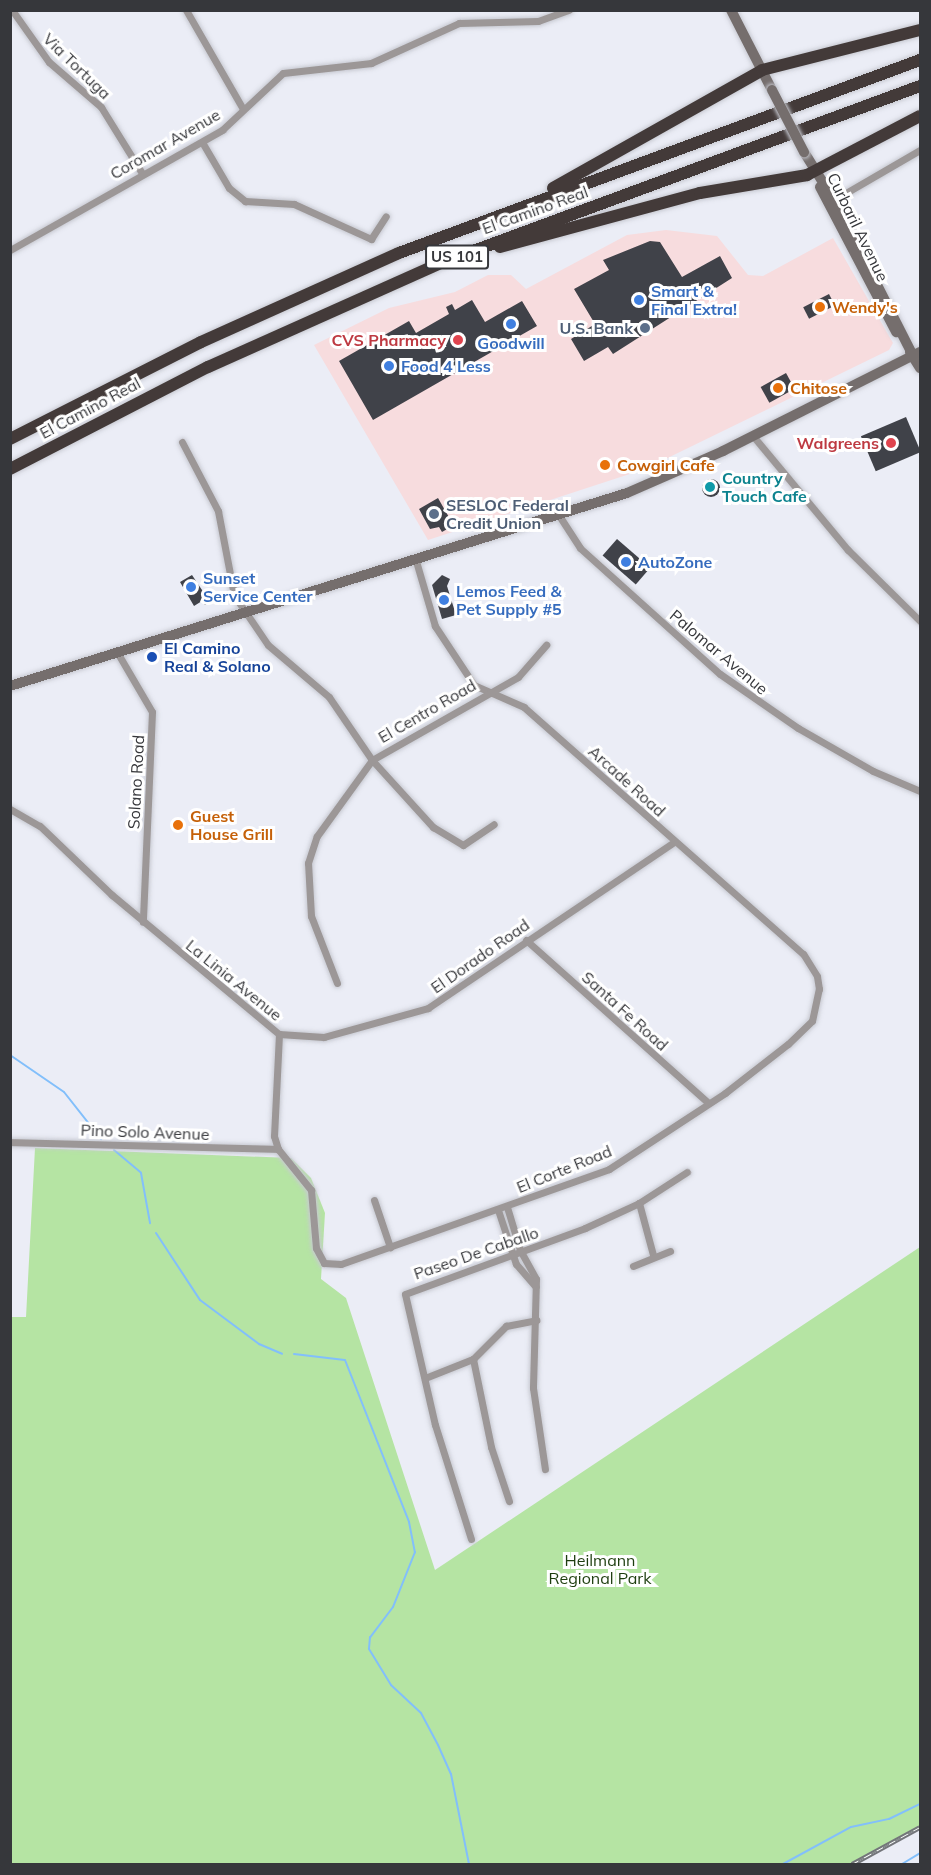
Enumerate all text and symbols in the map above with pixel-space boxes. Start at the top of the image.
street label: Via Tortuga [39,29,115,103]
street label: Coromar Avenue [107,105,223,183]
street label: Curbaril Avenue [823,170,893,284]
street label: El Camino Real [479,182,591,238]
road number: US 101 [424,245,490,269]
place label: Smart & Final Extra! [651,281,737,319]
marker: Smart & Final Extra! [632,293,646,307]
place label: Wendy's [832,297,898,317]
marker: Wendy's [813,300,827,314]
marker: Goodwill [504,317,518,331]
place label: U.S. Bank [559,318,633,338]
marker: U.S. Bank [638,321,652,335]
place label: CVS Pharmacy [332,330,446,350]
marker: CVS Pharmacy [451,333,465,347]
place label: Goodwill [477,333,545,353]
place label: Food 4 Less [401,356,491,376]
marker: Food 4 Less [382,359,396,373]
street label: El Camino Real [36,373,144,443]
place label: Chitose [790,378,847,398]
marker: Chitose [771,381,785,395]
place label: Walgreens [797,433,879,453]
marker: Walgreens [884,436,898,450]
place label: Cowgirl Cafe [617,455,715,475]
marker: Cowgirl Cafe [598,458,612,472]
place label: Country Touch Cafe [722,468,807,506]
marker: Country Touch Cafe [703,480,717,494]
place label: SESLOC Federal Credit Union [446,495,569,533]
marker: SESLOC Federal Credit Union [427,507,441,521]
place label: AutoZone [638,552,712,572]
marker: AutoZone [619,555,633,569]
place label: Sunset Service Center [203,568,313,606]
marker: Sunset Service Center [184,580,198,594]
place label: Lemos Feed & Pet Supply #5 [456,581,562,619]
marker: Lemos Feed & Pet Supply #5 [437,593,451,607]
street label: Palomar Avenue [666,605,772,699]
place label: El Camino Real & Solano [164,638,271,676]
marker: El Camino Real & Solano [145,650,159,664]
street label: El Centro Road [375,675,479,747]
street label: Solano Road [124,734,148,830]
street label: Arcade Road [585,742,669,820]
place label: Guest House Grill [190,806,273,844]
marker: Guest House Grill [171,818,185,832]
street label: El Dorado Road [427,915,533,997]
street label: La Linia Avenue [182,935,286,1025]
street label: Santa Fe Road [578,967,672,1055]
street label: Pino Solo Avenue [80,1120,210,1144]
street label: El Corte Road [514,1141,614,1197]
street label: Paseo De Caballo [411,1223,541,1283]
park label: Heilmann Regional Park [549,1550,651,1588]

